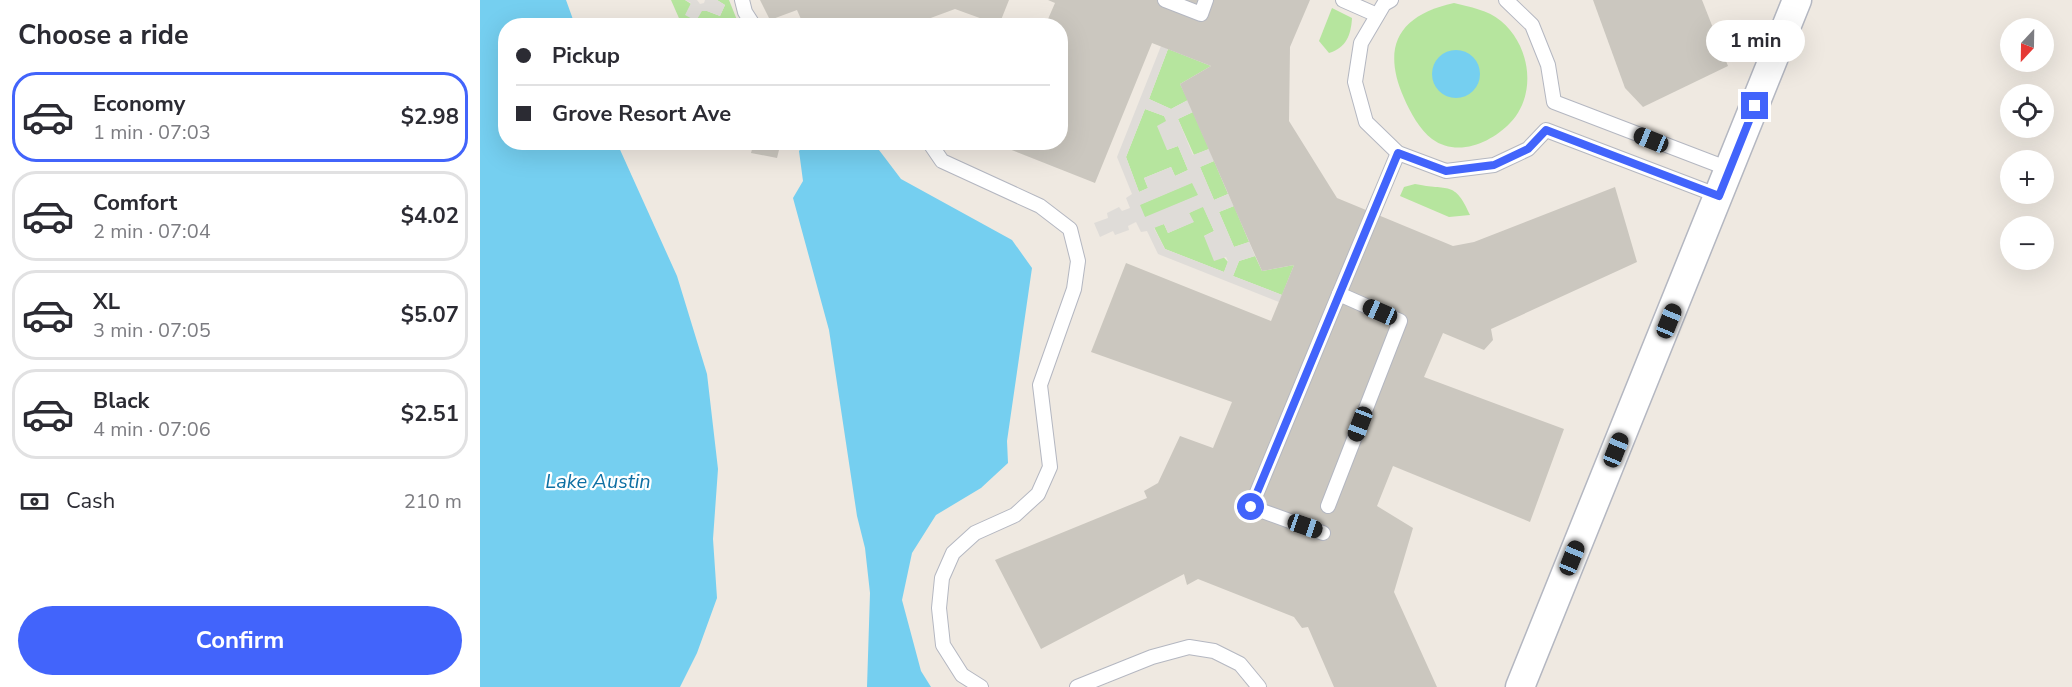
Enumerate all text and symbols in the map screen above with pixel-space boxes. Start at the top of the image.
text: Choose a ride [18,17,189,54]
north arrow [2000,18,2054,72]
map controls [2000,18,2054,270]
callout: 1 min [1706,19,1804,61]
text: 1 min [1730,27,1781,54]
text: Pickup [552,41,620,71]
button: locate [2000,84,2054,138]
text: Economy [93,89,185,119]
icon: car [21,90,75,144]
route end [1741,92,1768,119]
text: Grove Resort Ave [552,99,731,129]
text: $2.98 [401,102,459,132]
text: 1 min · 07:03 [93,119,211,146]
car [1631,125,1671,155]
button: + [2000,150,2054,204]
text: Comfort [93,188,177,218]
icon: car [21,189,75,243]
text: $4.02 [401,201,459,231]
button: − [2000,216,2054,270]
text: 2 min · 07:04 [93,218,211,245]
text: XL [93,287,120,317]
icon: car [21,288,75,342]
car [1360,296,1400,328]
text: $5.07 [401,300,459,330]
car [1654,301,1684,341]
text: 3 min · 07:05 [93,317,211,344]
text: Black [93,386,149,416]
icon: car [21,387,75,441]
text: $2.51 [401,399,459,429]
car [1345,404,1375,444]
text: 4 min · 07:06 [93,416,211,443]
car [1601,430,1631,470]
water label: Lake Austin [545,468,651,495]
icon: cash [18,485,51,518]
text: Cash [66,486,115,516]
text: 210 m [404,488,462,515]
route start [1237,493,1264,520]
car [1285,512,1325,540]
car [1557,538,1587,578]
button: Confirm [18,606,462,675]

